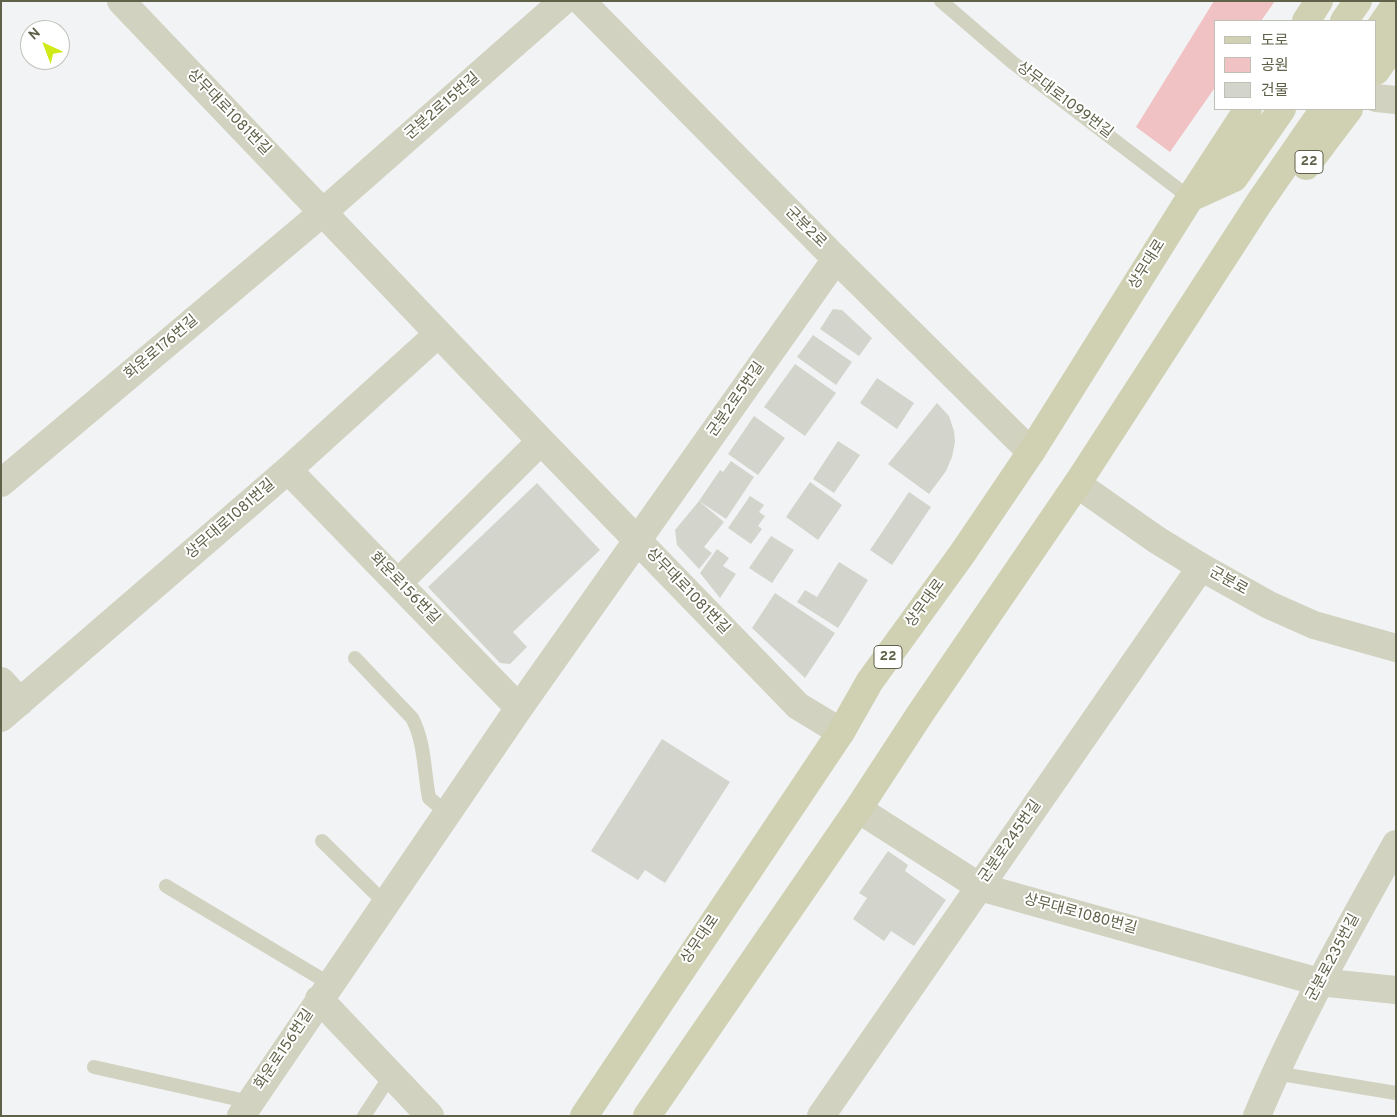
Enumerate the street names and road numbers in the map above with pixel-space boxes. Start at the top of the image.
street label: 상무대로1099번길 [1012,59,1116,143]
street label: 상무대로1081번길 [182,66,274,160]
street label: 군분2로15번길 [402,70,484,144]
road number: 22 [1295,150,1323,173]
street label: 군분2로 [781,204,829,252]
street label: 상무대로 [1126,237,1170,293]
street label: 화운로176번길 [122,312,202,384]
street label: 군분2로5번길 [705,359,769,441]
street label: 상무대로1081번길 [183,476,279,564]
street label: 상무대로1081번길 [641,545,733,639]
street label: 화운로156번길 [365,549,443,629]
street label: 군분로 [1206,564,1250,600]
street label: 상무대로 [902,576,950,632]
road number: 22 [874,646,902,669]
street label: 군분로245번길 [976,797,1046,887]
street label: 상무대로1080번길 [1021,891,1139,939]
street label: 군분로235번길 [1303,911,1365,1005]
street label: 상무대로 [678,912,724,968]
street label: 화운로156번길 [252,1006,318,1094]

